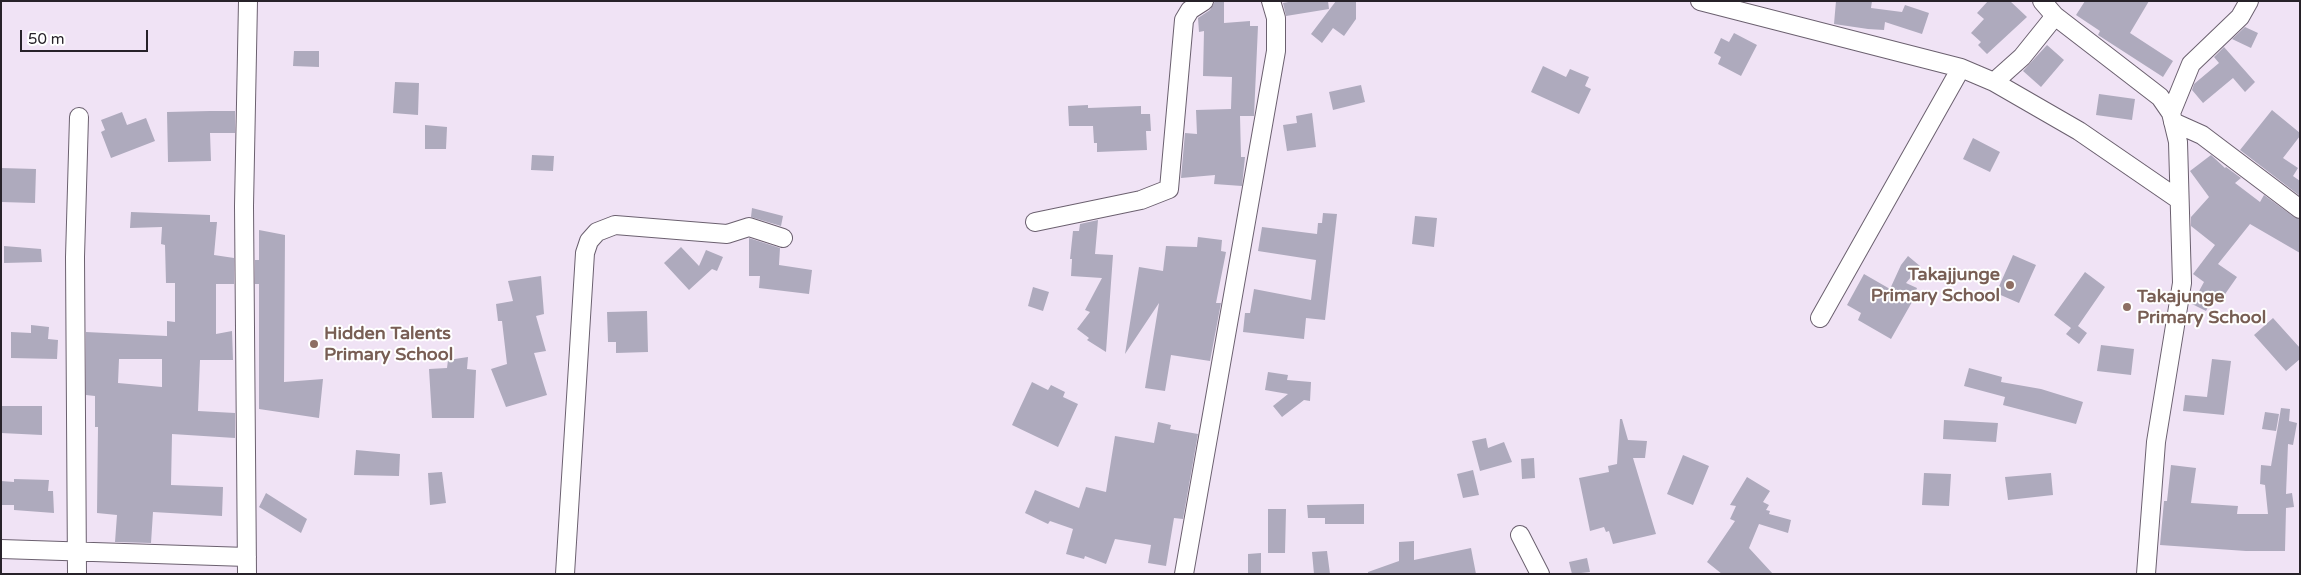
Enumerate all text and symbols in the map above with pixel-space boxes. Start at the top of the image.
scale bar [22,20,150,52]
text: 50 m [28,30,65,48]
place label: Takajjunge Primary School [1871,264,2000,306]
marker: Takajjunge Primary School [2004,279,2016,291]
place label: Takajunge Primary School [2137,286,2266,328]
marker: Takajunge Primary School [2121,301,2133,313]
place label: Hidden Talents Primary School [324,323,453,366]
marker: Hidden Talents Primary School [308,338,320,350]

